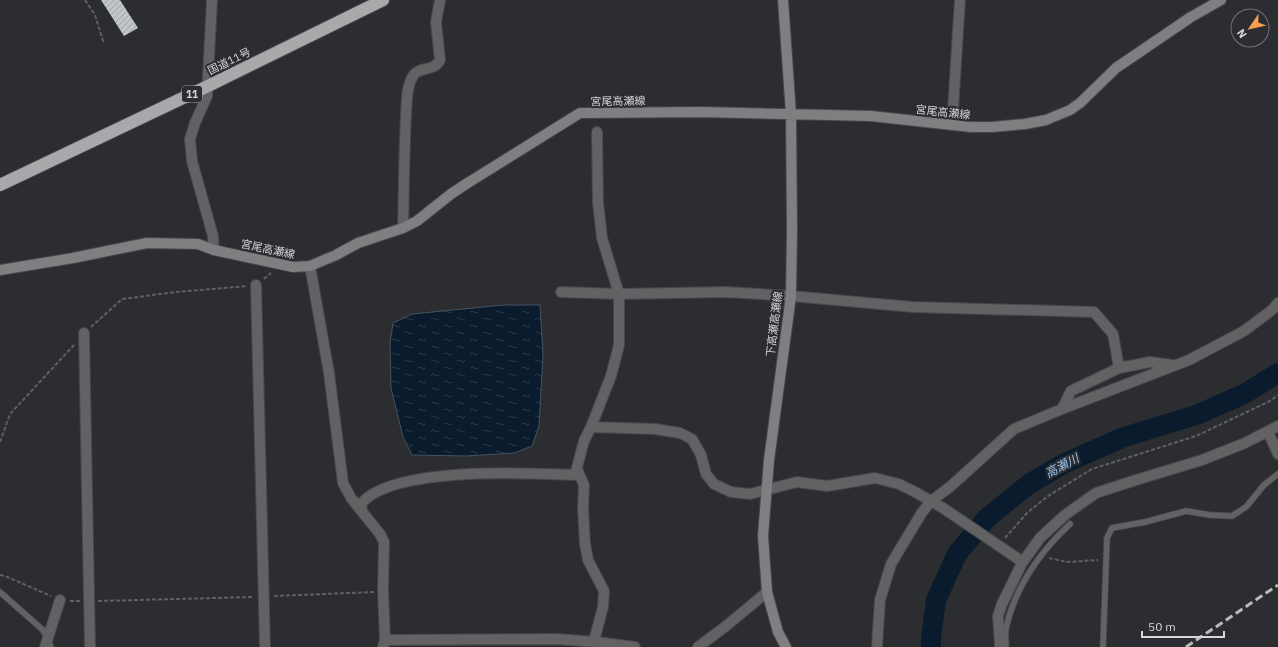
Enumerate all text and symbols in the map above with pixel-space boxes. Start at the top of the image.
north arrow [1230,8,1270,48]
text: N [1234,26,1250,41]
street label: 国道11号 [205,45,253,77]
road number: 11 [182,86,202,102]
street label: 宮尾高瀬線 [590,94,646,108]
street label: 宮尾高瀬線 [915,102,971,122]
street label: 宮尾高瀬線 [240,236,296,262]
street label: 下高瀬高瀬線 [763,290,785,358]
water label: 高瀬川 [1042,450,1083,481]
scale bar [1142,613,1224,639]
text: 50 m [1148,619,1176,634]

